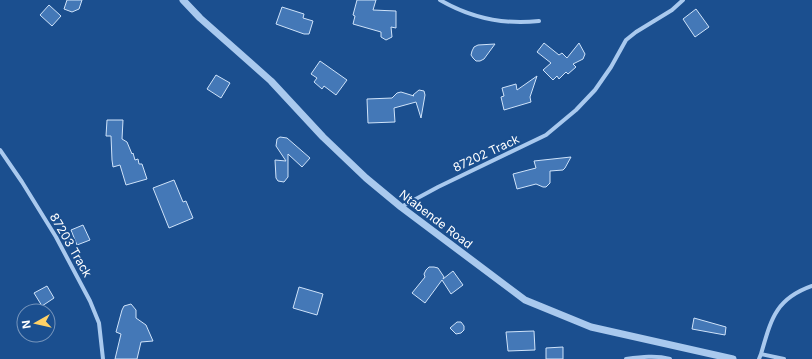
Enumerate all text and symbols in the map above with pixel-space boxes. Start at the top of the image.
street label: 87202 Track [450,131,522,175]
street label: Ntabende Road [396,187,476,251]
street label: 87203 Track [47,210,96,280]
north arrow [16,303,56,343]
text: N [19,319,34,330]

